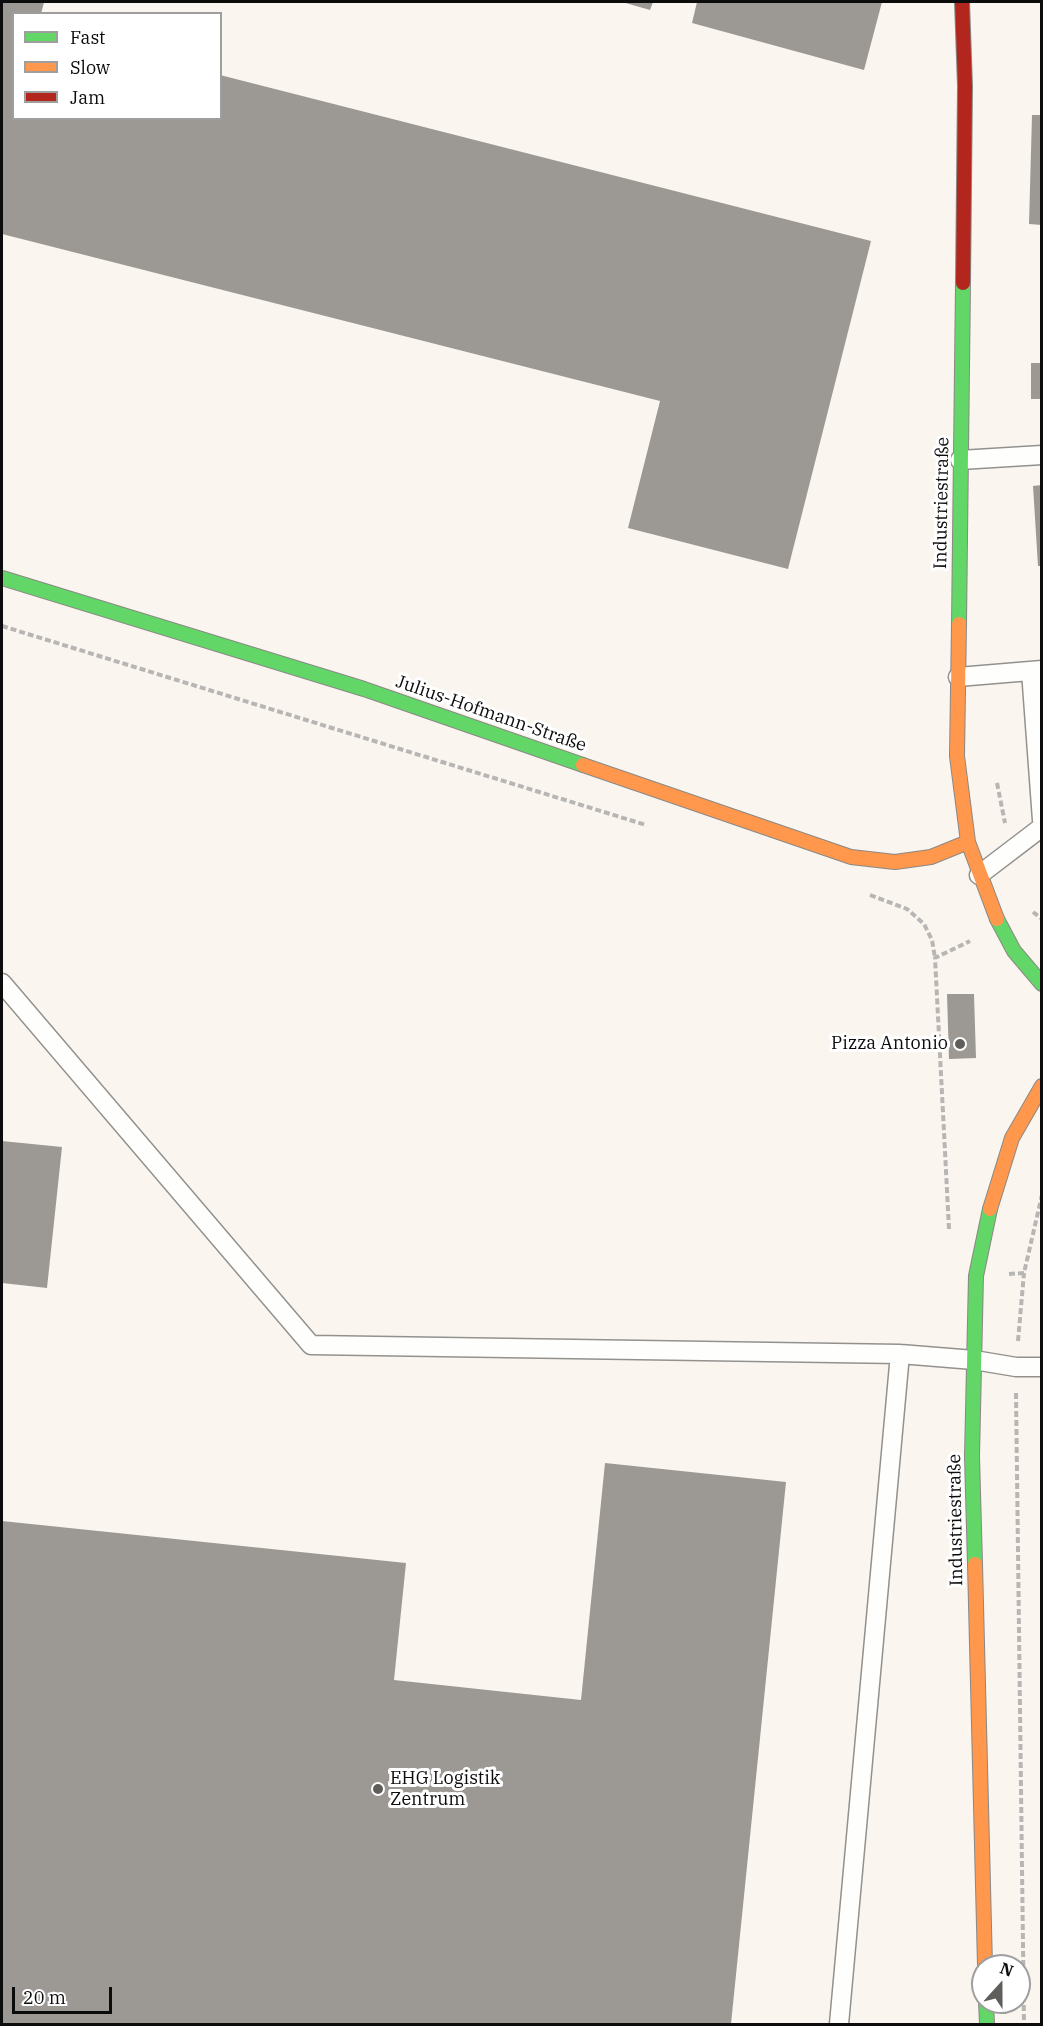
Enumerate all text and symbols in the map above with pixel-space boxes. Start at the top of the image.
legend [12,12,222,120]
text: Fast [70,26,105,49]
text: Slow [70,56,110,79]
text: Jam [70,86,105,109]
street label: Industriestraße [930,437,954,569]
street label: Julius-Hofmann-Straße [393,671,589,757]
place label: Pizza Antonio [831,1033,948,1055]
marker: Pizza Antonio [953,1037,967,1051]
street label: Industriestraße [944,1454,968,1586]
place label: EHG Logistik Zentrum [390,1768,500,1810]
marker: EHG Logistik Zentrum [371,1782,385,1796]
north arrow [971,1954,1031,2014]
text: N [997,1957,1016,1981]
scale bar [15,1975,116,2013]
text: 20 m [23,1986,66,2009]

